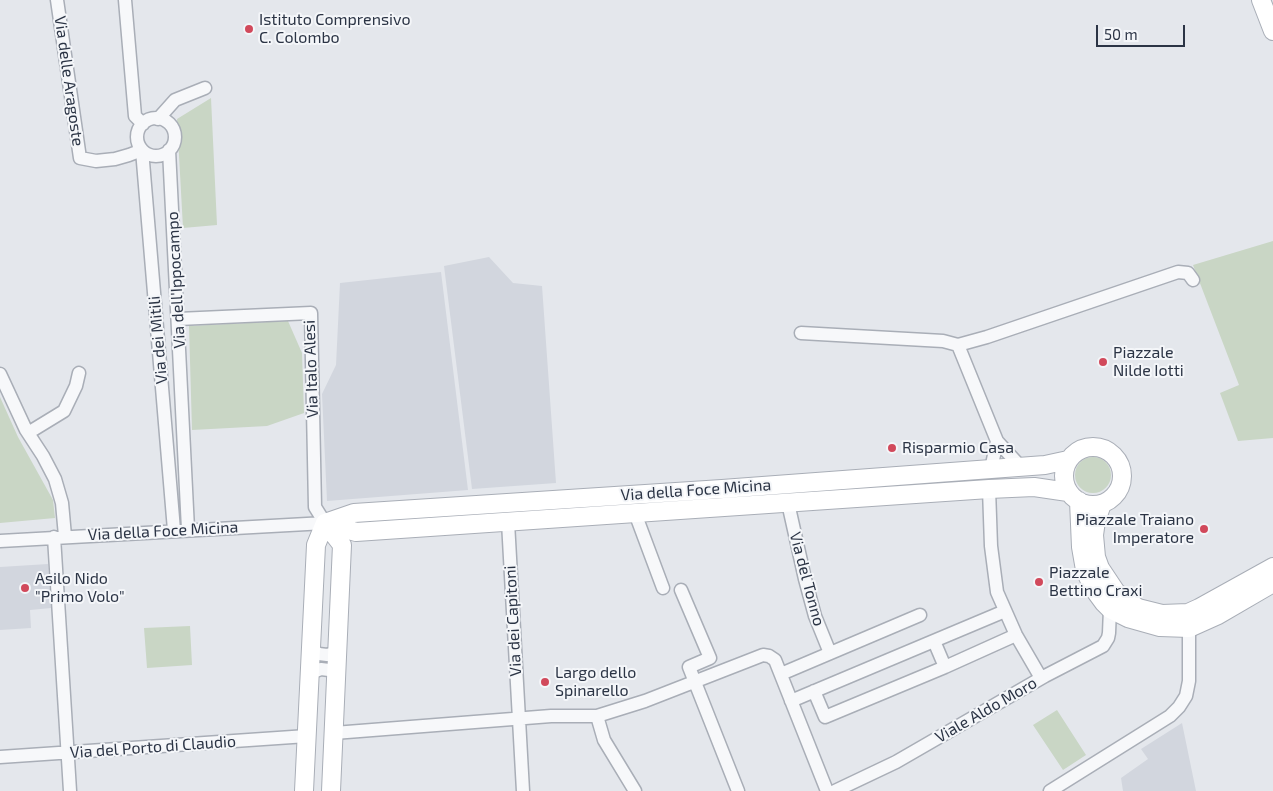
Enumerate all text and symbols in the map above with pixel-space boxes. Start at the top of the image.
place label: Istituto Comprensivo C. Colombo [259,10,411,48]
street label: Via delle Aragoste [50,15,88,147]
scale bar [1098,15,1187,47]
marker: Istituto Comprensivo C. Colombo [243,23,255,35]
text: 50 m [1104,25,1138,43]
street label: Via dell'Ippocampo [163,211,189,349]
street label: Via dei Mitili [145,295,171,385]
street label: Via Italo Alesi [300,320,322,418]
place label: Piazzale Nilde Iotti [1113,343,1184,381]
marker: Piazzale Nilde Iotti [1097,356,1109,368]
place label: Risparmio Casa [902,438,1014,458]
marker: Risparmio Casa [886,442,898,454]
street label: Via della Foce Micina [620,475,772,505]
place label: Piazzale Traiano Imperatore [1076,510,1194,548]
street label: Via della Foce Micina [87,517,239,545]
marker: Piazzale Traiano Imperatore [1198,523,1210,535]
street label: Via del Tonno [785,530,829,628]
place label: Piazzale Bettino Craxi [1049,563,1142,601]
street label: Via dei Capitoni [501,565,525,677]
place label: Asilo Nido "Primo Volo" [35,569,125,607]
marker: Piazzale Bettino Craxi [1033,576,1045,588]
marker: Asilo Nido "Primo Volo" [19,582,31,594]
place label: Largo dello Spinarello [555,663,636,701]
street label: Viale Aldo Moro [932,673,1040,747]
marker: Largo dello Spinarello [539,676,551,688]
street label: Via del Porto di Claudio [69,732,237,762]

